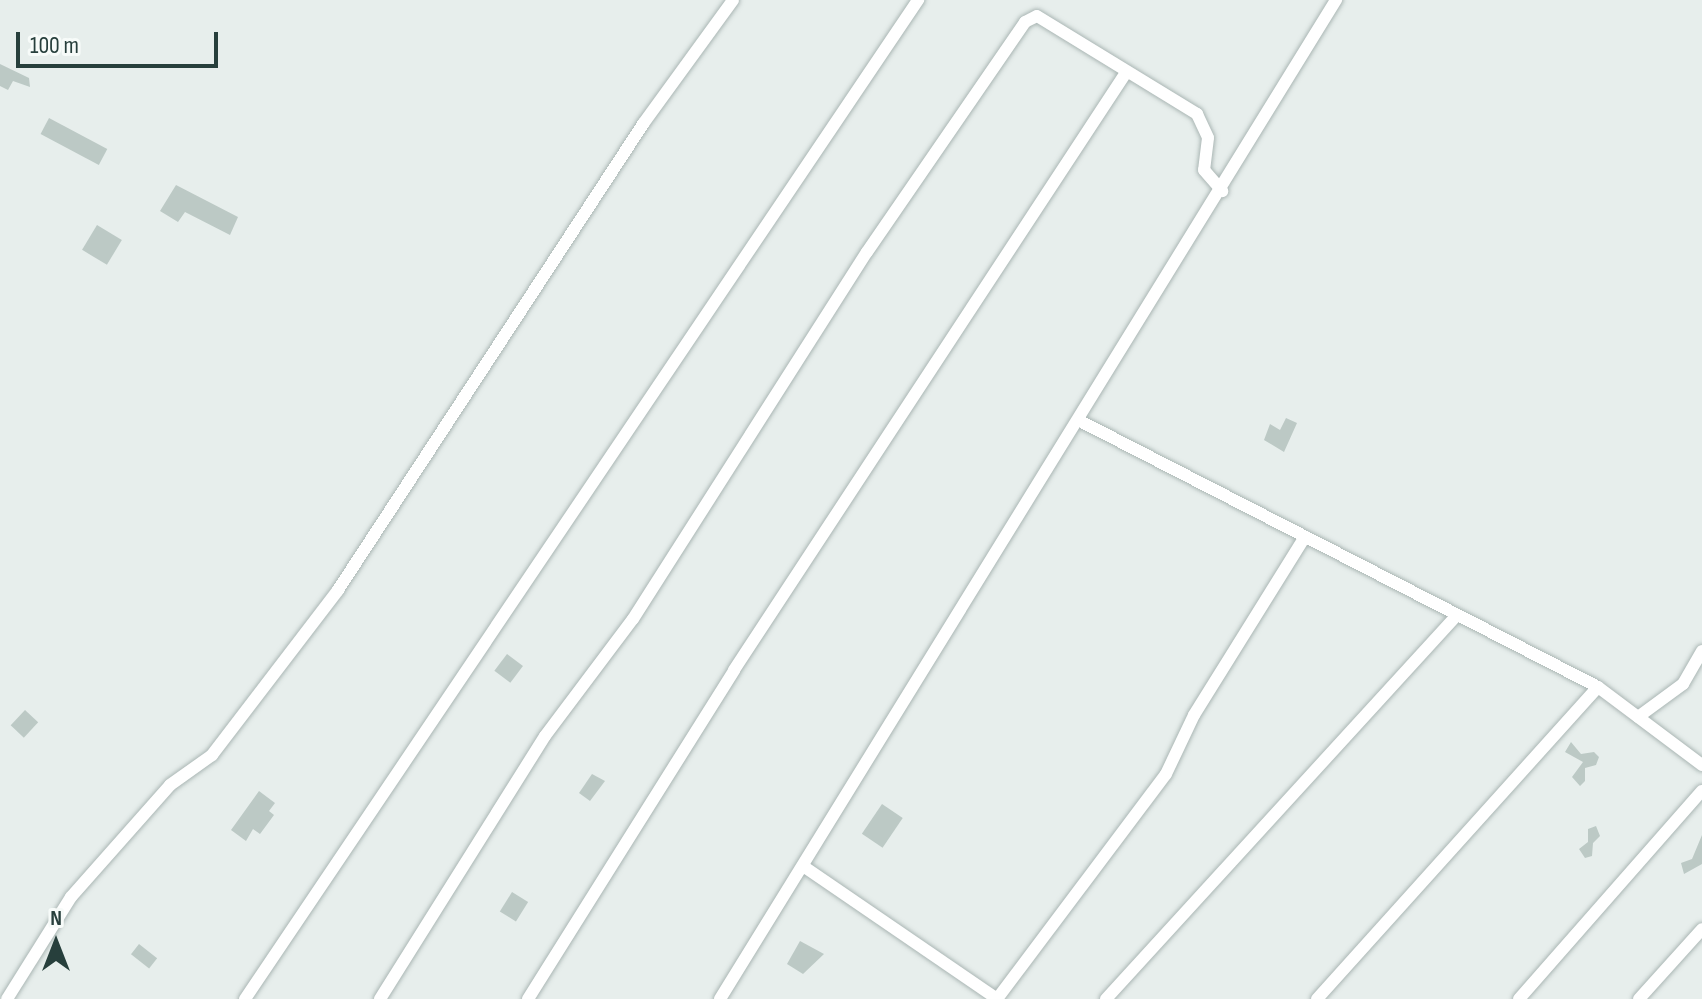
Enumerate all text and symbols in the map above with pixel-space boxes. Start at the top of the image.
scale bar [20,16,222,66]
text: 100 m [30,31,79,60]
north arrow [16,903,96,983]
text: N [50,905,62,932]

